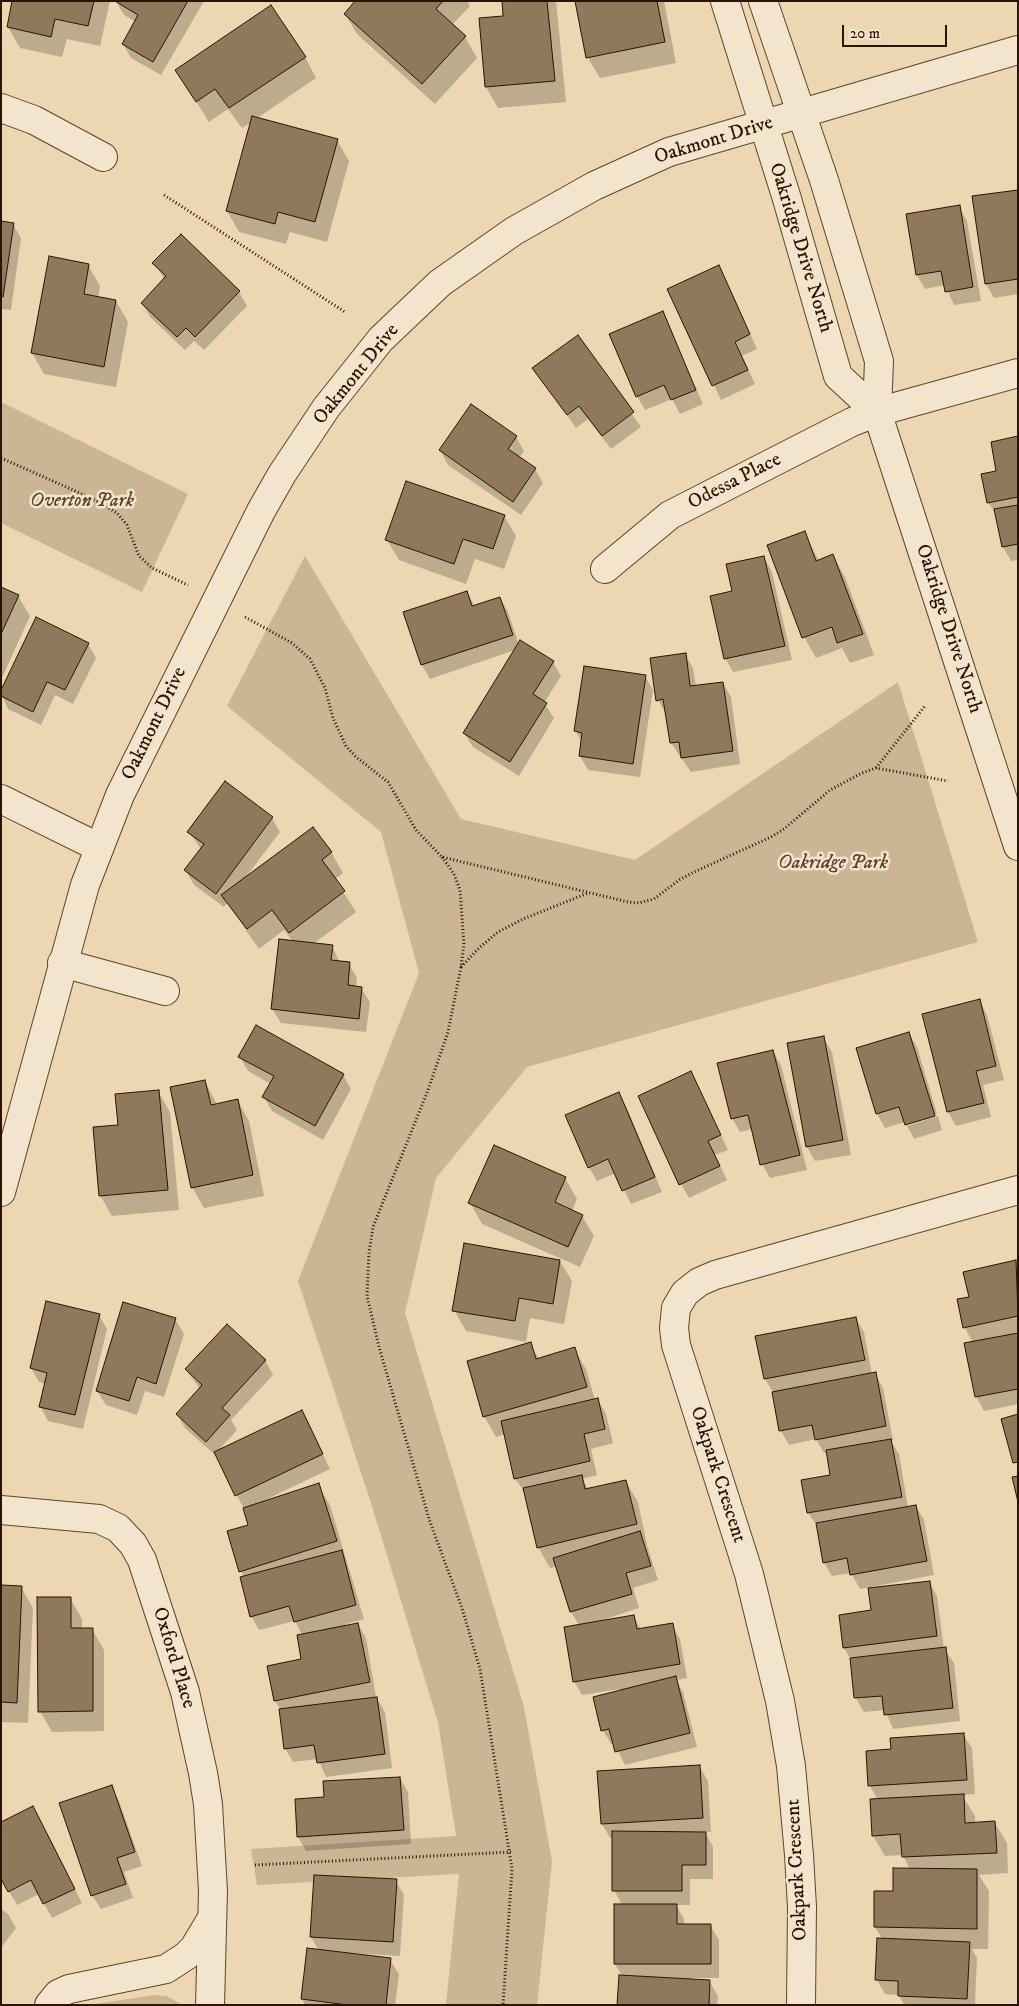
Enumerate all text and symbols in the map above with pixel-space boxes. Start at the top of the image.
scale bar [844,15,949,47]
text: 20 m [850,24,880,43]
street label: Oakmont Drive [652,112,776,170]
street label: Oakridge Drive North [763,160,837,336]
street label: Oakmont Drive [309,320,405,430]
street label: Odessa Place [684,448,786,516]
park label: Overton Park [30,490,134,514]
street label: Oakridge Drive North [909,541,987,717]
street label: Oakmont Drive [117,664,193,784]
park label: Oakridge Park [778,852,888,876]
street label: Oakpark Crescent [684,1404,750,1546]
street label: Oxford Place [146,1605,200,1711]
street label: Oakpark Crescent [782,1799,814,1941]

